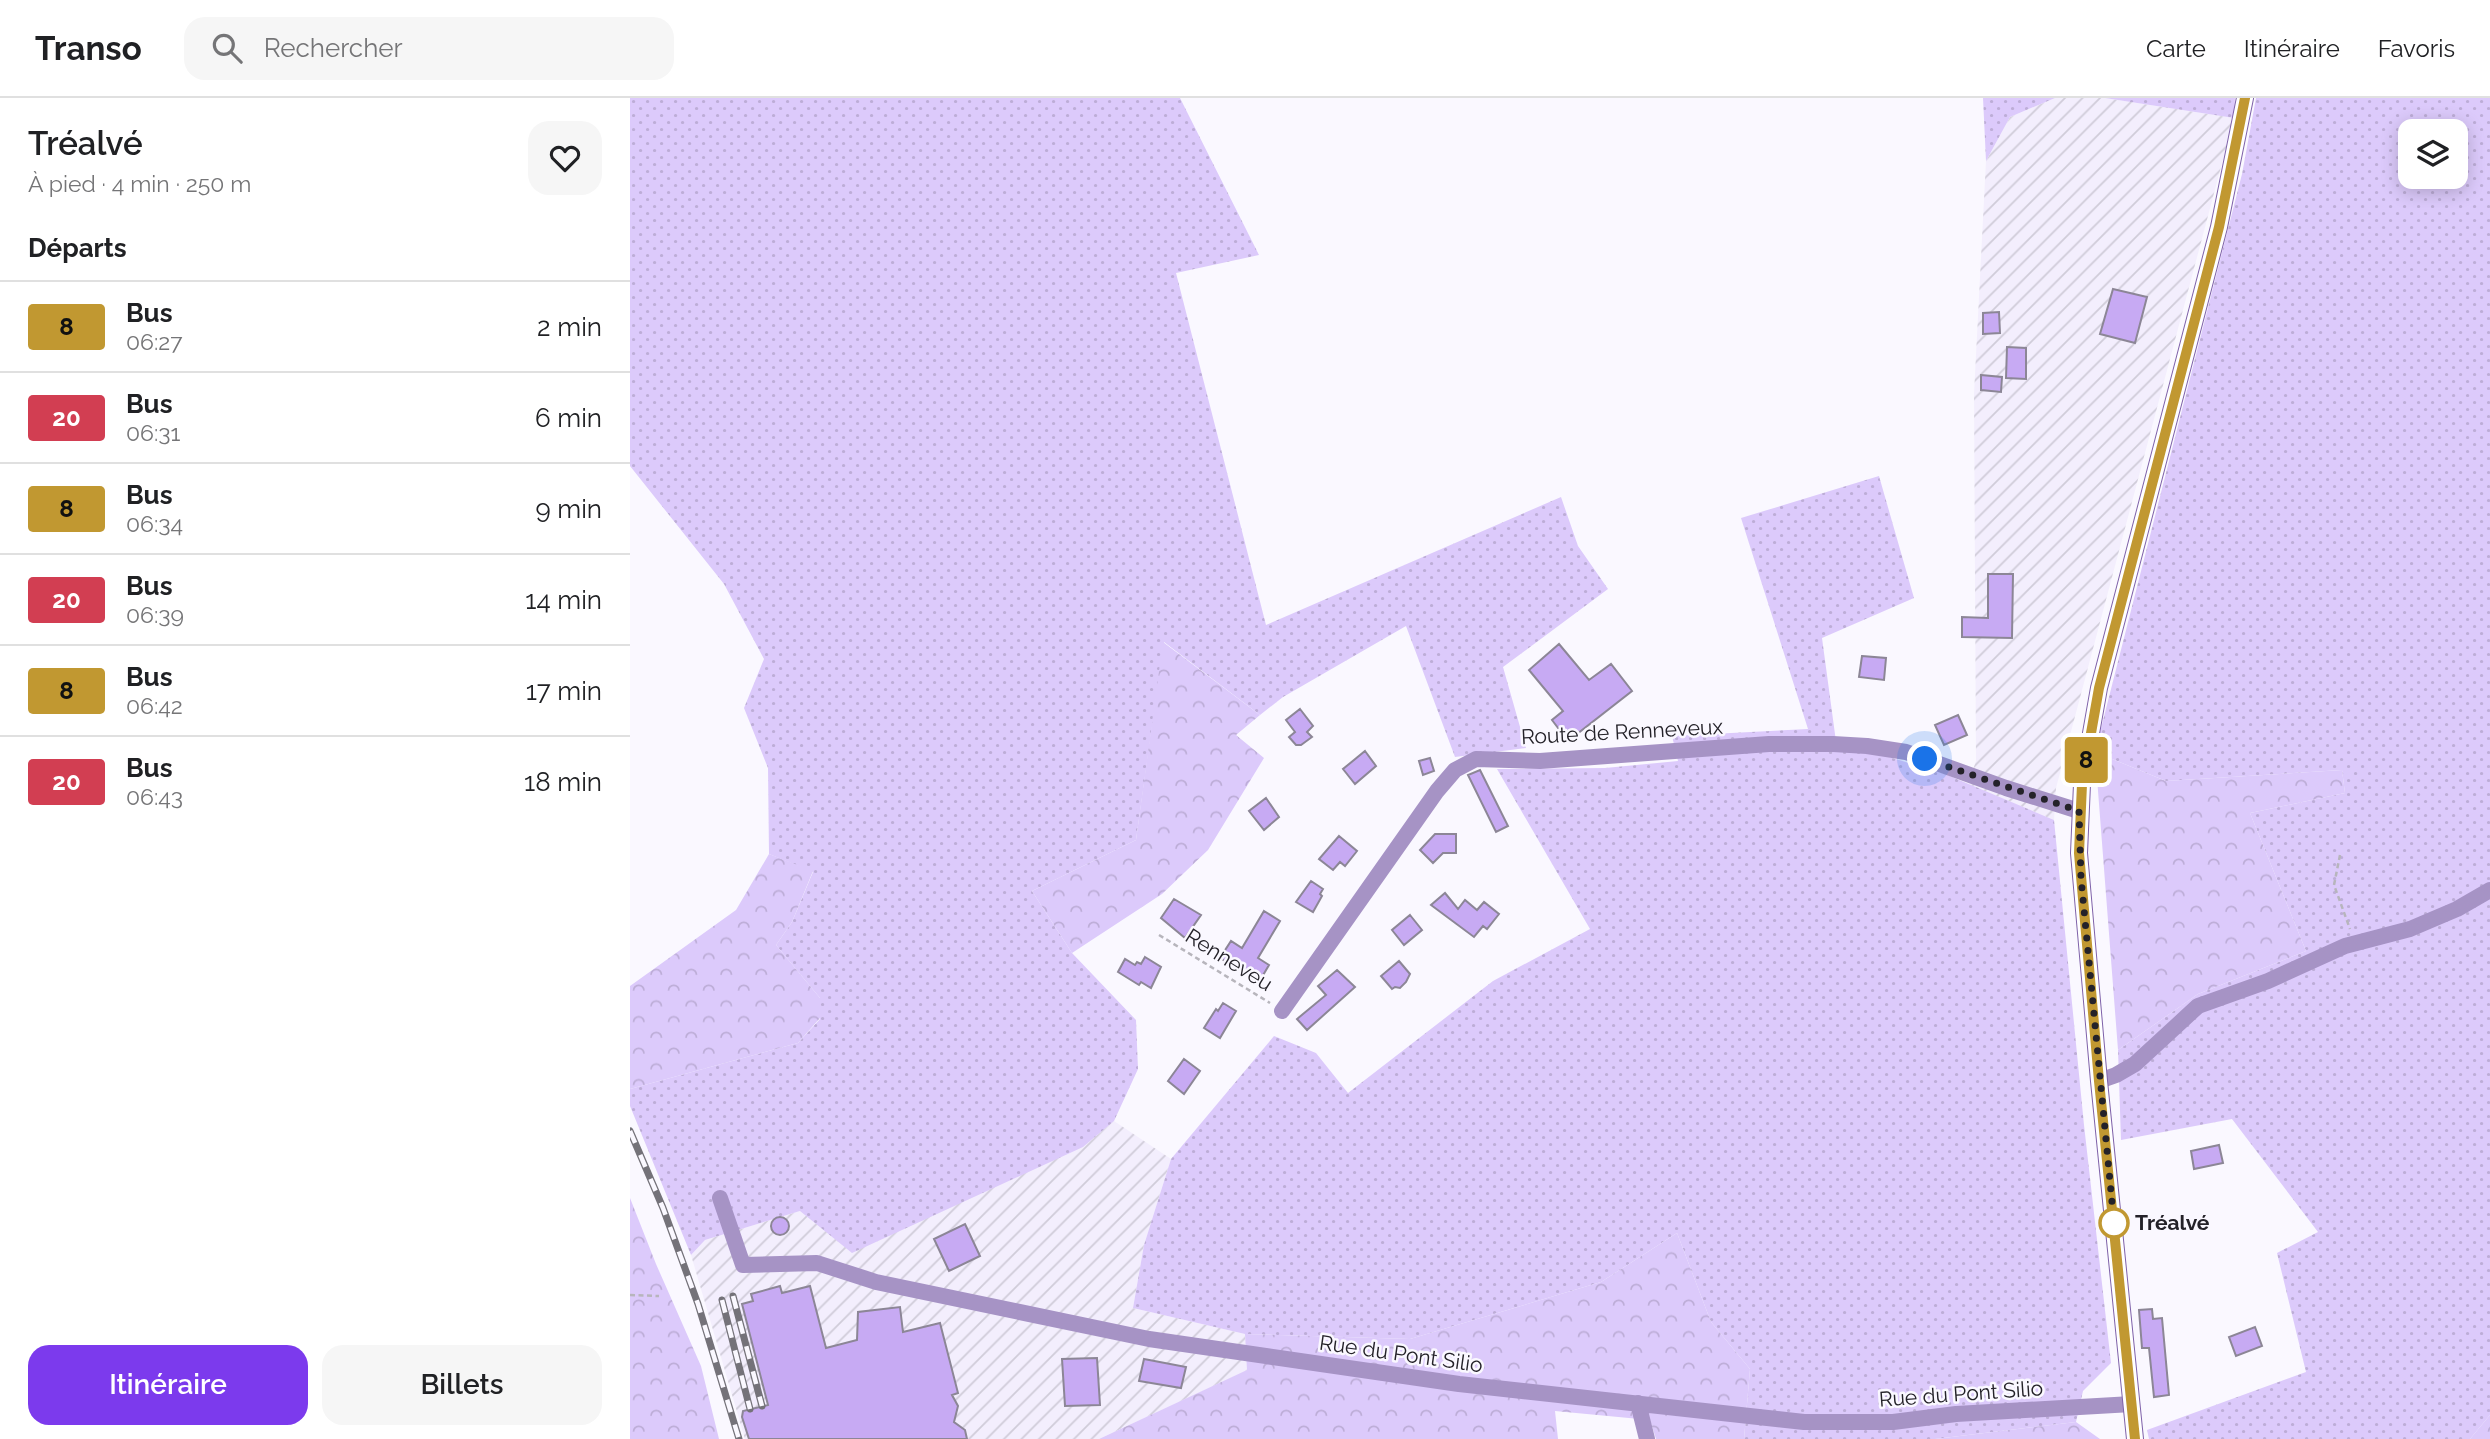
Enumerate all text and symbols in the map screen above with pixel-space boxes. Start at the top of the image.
search box [184,17,674,80]
text: Transo [35,29,142,68]
icon: search [208,29,246,67]
text: Rechercher [264,33,403,63]
text: Carte [2146,34,2206,63]
text: Itinéraire [2244,34,2340,63]
text: Favoris [2378,34,2455,63]
map controls [2398,119,2468,189]
button: layers [2398,119,2468,189]
button: heart [528,121,602,195]
text: Tréalvé [28,124,143,163]
text: À pied · 4 min · 250 m [28,170,251,197]
text: Départs [28,233,127,263]
text: Bus [126,298,173,328]
text: 8 [59,312,74,341]
text: 2 min [537,312,602,342]
text: 06:27 [126,328,183,355]
text: Bus [126,389,173,419]
text: 20 [52,403,81,432]
text: 6 min [535,403,602,433]
text: 06:31 [126,419,180,446]
text: Bus [126,480,173,510]
text: 8 [59,494,74,523]
text: 9 min [535,494,602,524]
text: 06:34 [126,510,183,537]
text: Bus [126,571,173,601]
text: 20 [52,585,81,614]
text: 14 min [525,585,602,615]
text: 06:39 [126,601,184,628]
text: Bus [126,662,173,692]
text: 8 [59,676,74,705]
text: 17 min [526,676,602,706]
text: 06:42 [126,692,183,719]
street label: Route de Renneveux [1520,714,1724,749]
line badge: 8 [2063,737,2109,783]
your location [1907,741,1942,776]
text: 8 [2079,745,2093,774]
text: Bus [126,753,173,783]
text: 20 [52,767,81,796]
text: 18 min [524,767,602,797]
text: 06:43 [126,783,183,810]
street label: Renneveu [1181,923,1277,996]
marker: Tréalvé [2099,1208,2129,1238]
place label: Tréalvé [2135,1210,2210,1235]
street label: Rue du Pont Silio [1318,1330,1484,1377]
button: Itinéraire [28,1345,308,1425]
button: Billets [322,1345,602,1425]
street label: Rue du Pont Silio [1878,1375,2044,1412]

